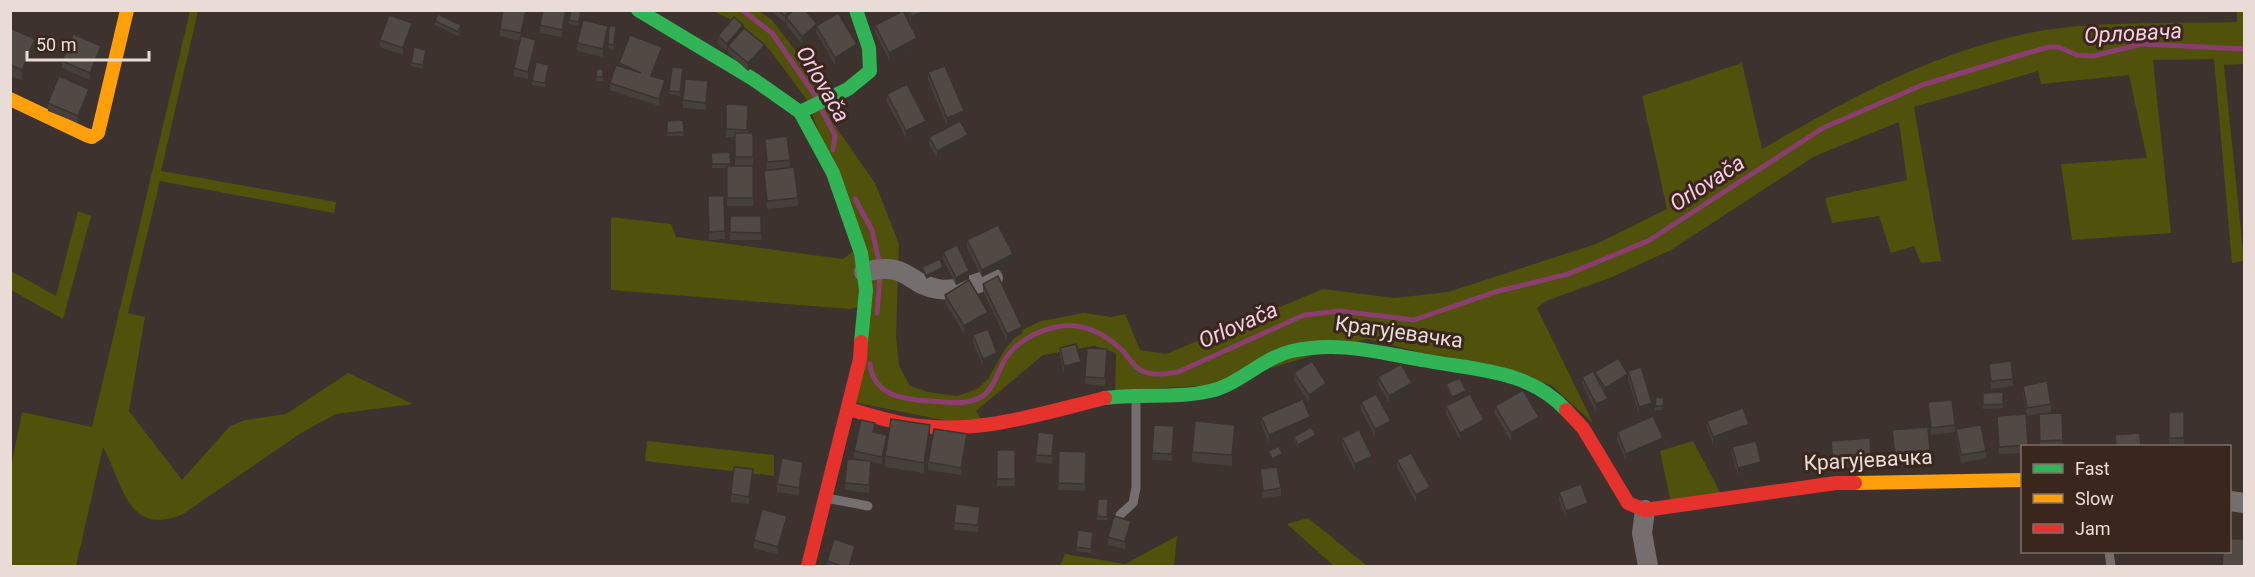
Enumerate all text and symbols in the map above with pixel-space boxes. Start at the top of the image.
water label: Орловача [2083,18,2183,48]
scale bar [27,24,148,62]
text: 50 m [36,34,76,55]
water label: Orlovača [791,42,855,126]
water label: Orlovača [1665,150,1749,216]
water label: Orlovača [1195,297,1281,353]
street label: Крагујевачка [1333,311,1465,353]
street label: Крагујевачка [1803,445,1933,475]
legend [2021,445,2231,553]
text: Fast [2075,458,2110,479]
text: Slow [2075,488,2114,509]
text: Jam [2075,518,2111,539]

